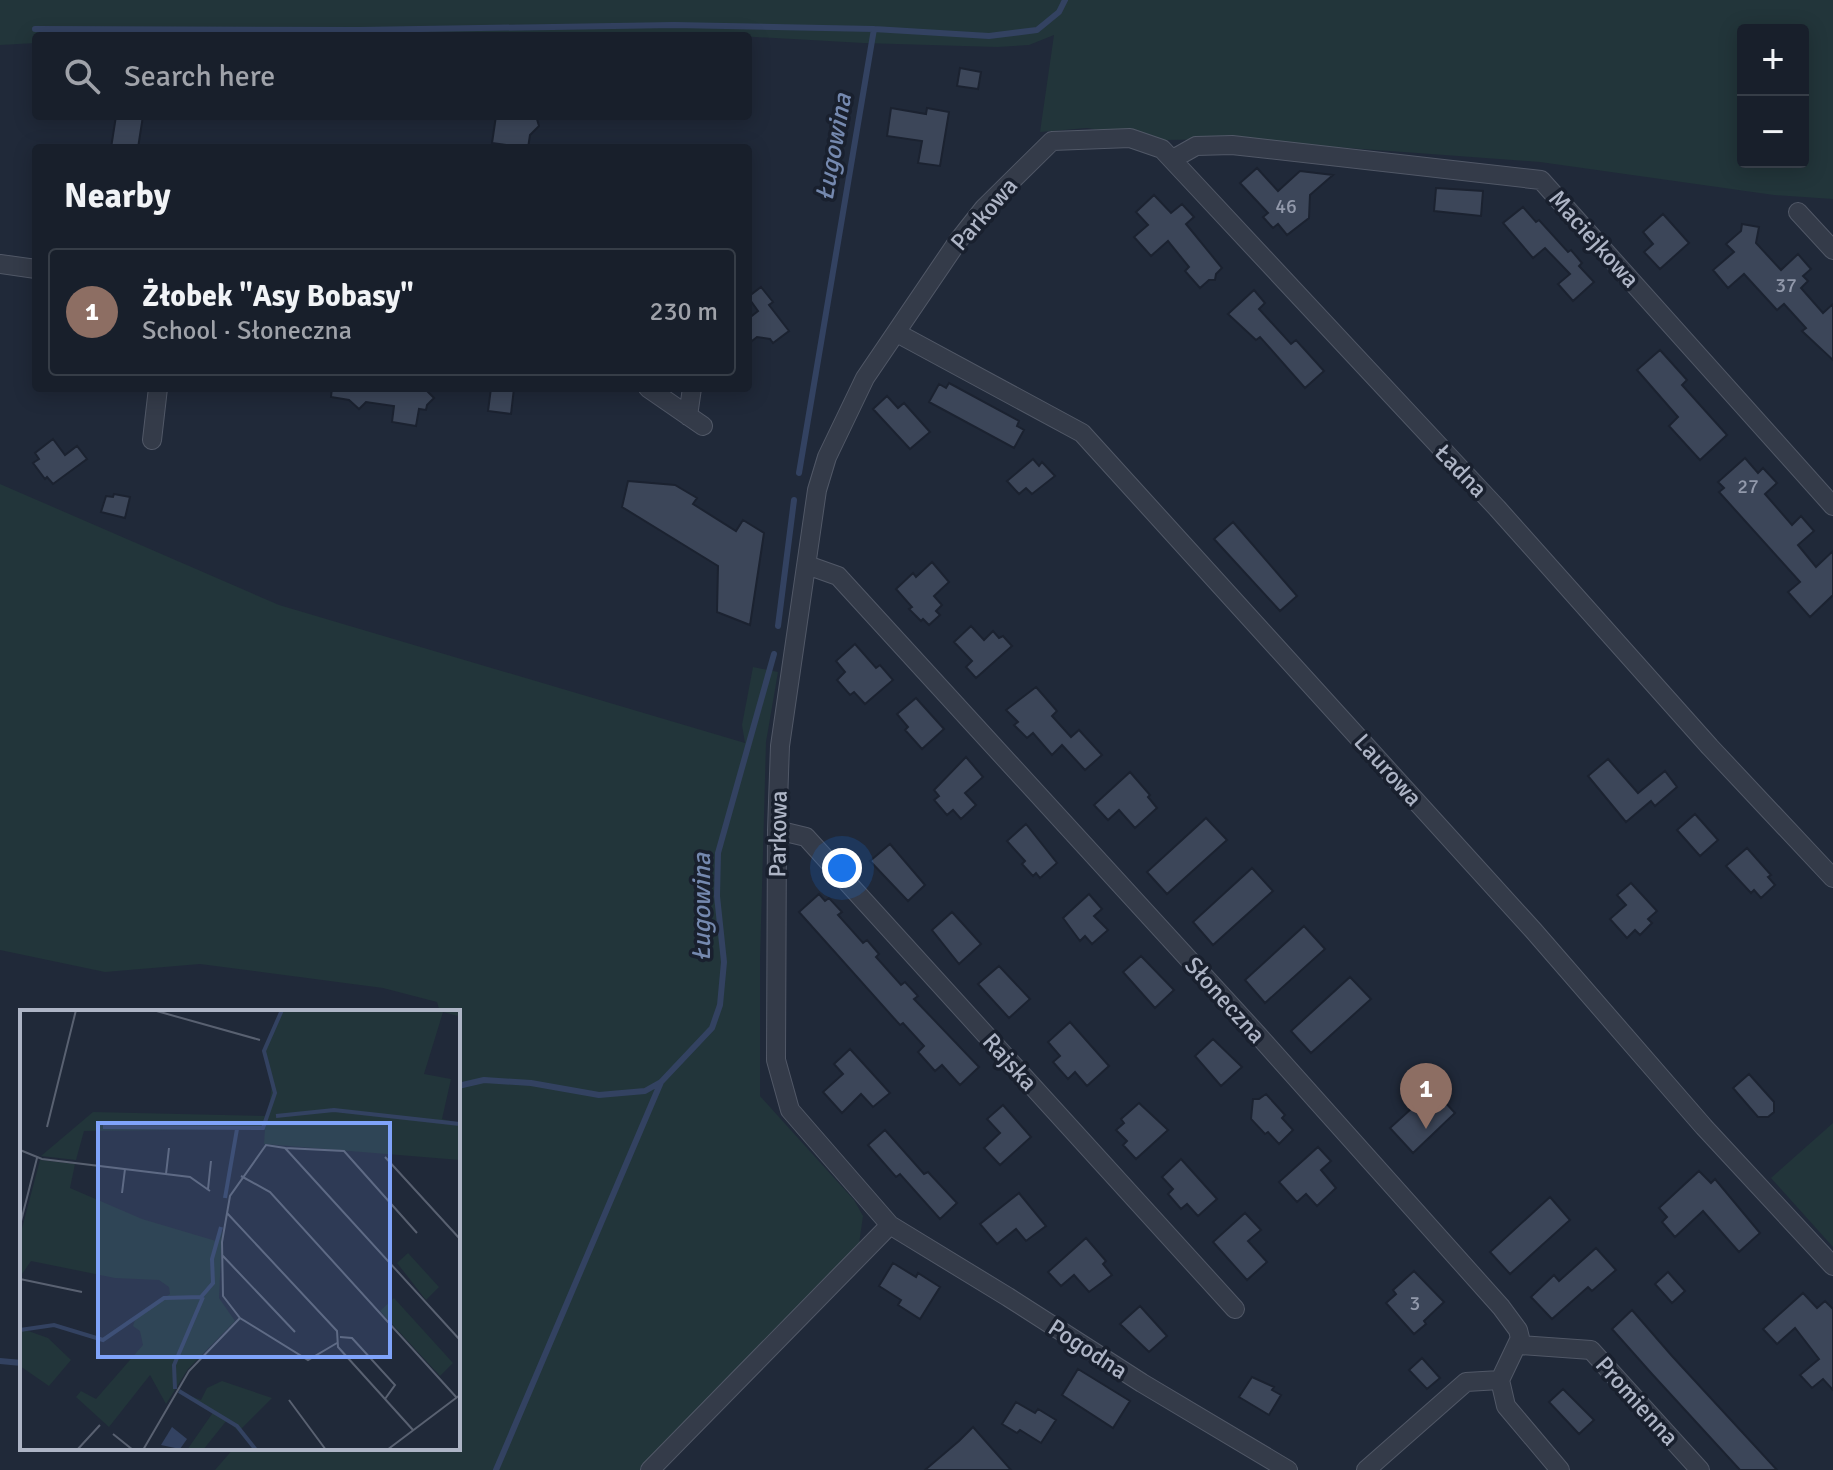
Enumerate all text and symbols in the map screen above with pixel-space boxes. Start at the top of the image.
map controls [1737,24,1809,168]
button: + [1737,24,1809,96]
search box [32,32,752,120]
icon: search [60,54,104,98]
text: Search here [124,58,275,95]
water label: Ługowina [809,90,859,203]
button: − [1737,96,1809,168]
street label: Parkowa [944,171,1024,257]
text: Nearby [64,175,171,217]
street label: Maciejkowa [1542,184,1646,294]
house number: 46 [1275,194,1297,219]
house number: 37 [1775,273,1797,298]
text: Żłobek "Asy Bobasy" [142,278,414,315]
text: 1 [85,296,99,328]
text: 230 m [649,296,718,328]
text: School · Słoneczna [142,315,352,347]
street label: Ładna [1429,438,1493,504]
house number: 27 [1737,474,1759,499]
street label: Laurowa [1348,727,1428,813]
street label: Parkowa [762,790,794,878]
your location [822,848,862,888]
water label: Ługowina [686,852,718,961]
street label: Słoneczna [1178,950,1272,1050]
inset map [20,1010,460,1450]
street label: Rajska [976,1027,1044,1097]
pin: 1 [1400,1063,1452,1129]
house number: 3 [1410,1291,1420,1316]
street label: Pogodna [1043,1312,1133,1386]
street label: Promienna [1589,1350,1685,1452]

